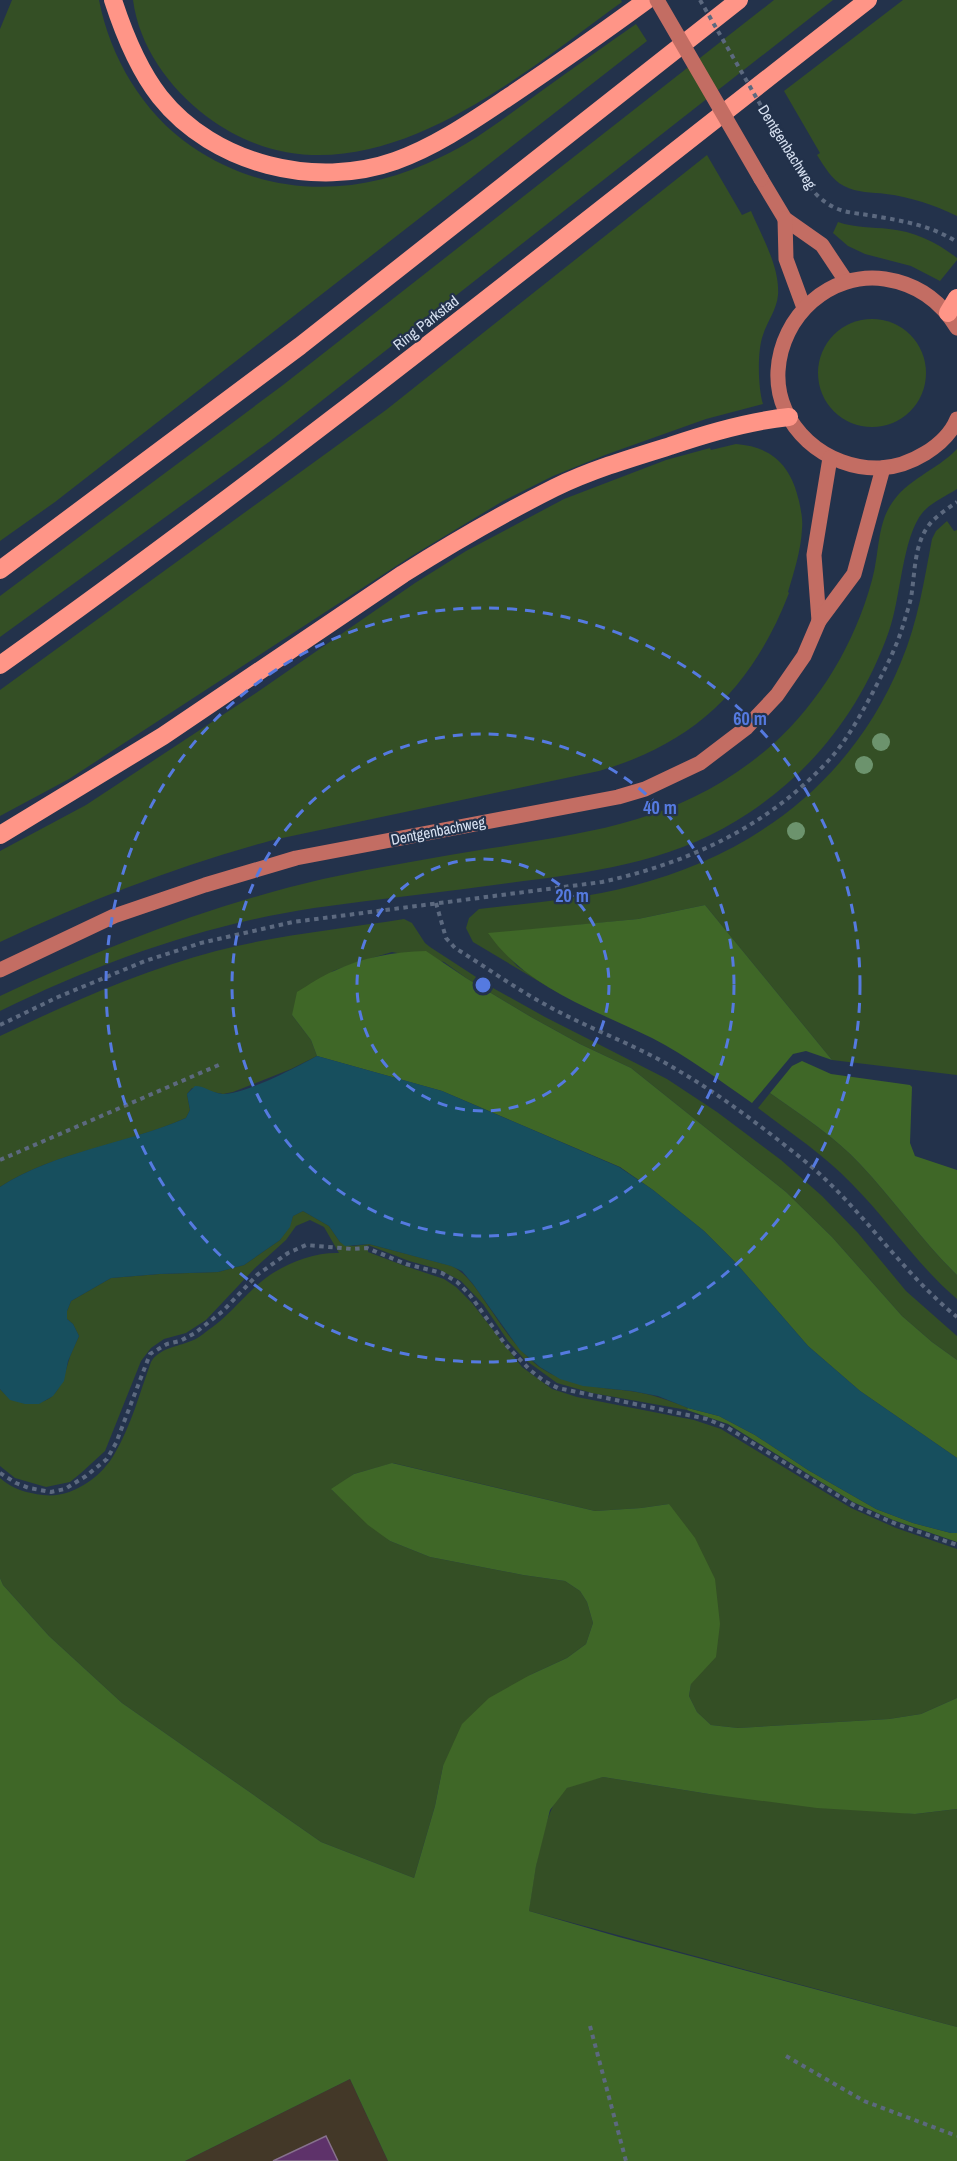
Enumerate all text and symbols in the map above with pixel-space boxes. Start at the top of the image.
street label: Dentgenbachweg [753,101,822,193]
street label: Ring Parkstad [389,290,463,355]
text: 60 m [733,706,767,731]
text: 40 m [643,795,677,820]
street label: Dentgenbachweg [389,811,487,850]
text: 20 m [555,883,589,908]
centre of rings [473,975,493,995]

